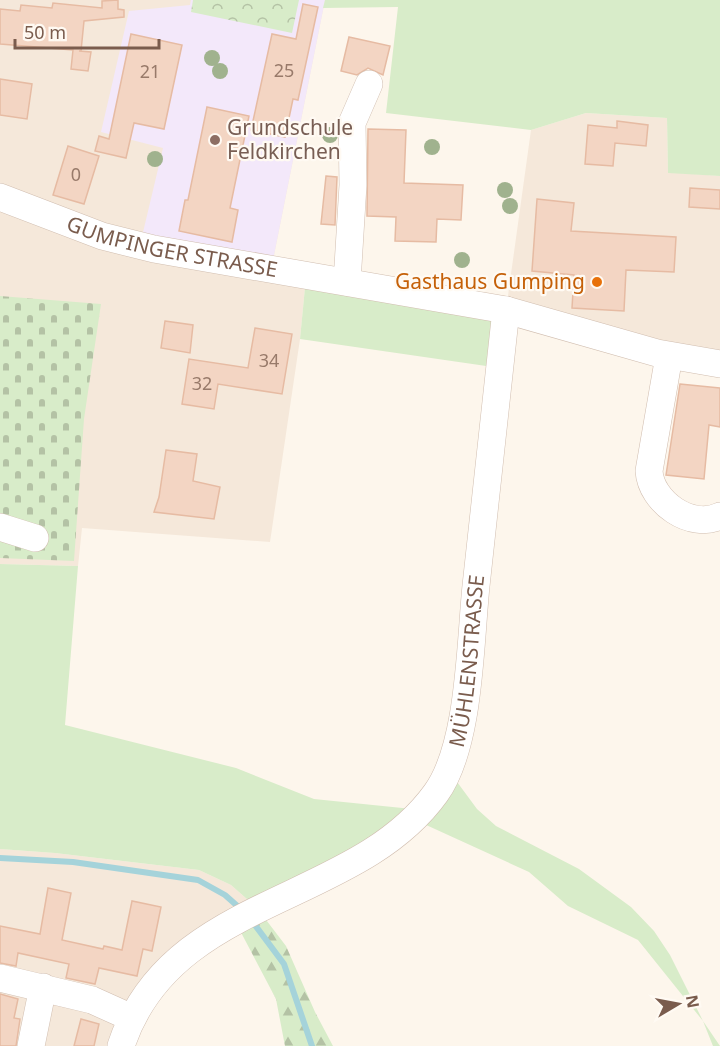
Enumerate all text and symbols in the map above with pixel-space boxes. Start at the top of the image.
scale bar [15,12,159,50]
text: 50 m [24,20,66,44]
house number: 25 [274,58,294,82]
house number: 21 [140,59,160,83]
place label: Grundschule Feldkirchen [227,113,353,165]
marker: Grundschule Feldkirchen [208,133,222,147]
house number: 0 [71,162,81,186]
street label: GUMPINGER STRASSE [63,209,280,283]
place label: Gasthaus Gumping [395,267,585,295]
marker: Gasthaus Gumping [590,275,604,289]
house number: 34 [259,348,279,372]
house number: 32 [192,371,212,395]
street label: MÜHLENSTRASSE [442,573,490,750]
north arrow [648,974,708,1034]
text: N [681,993,705,1010]

